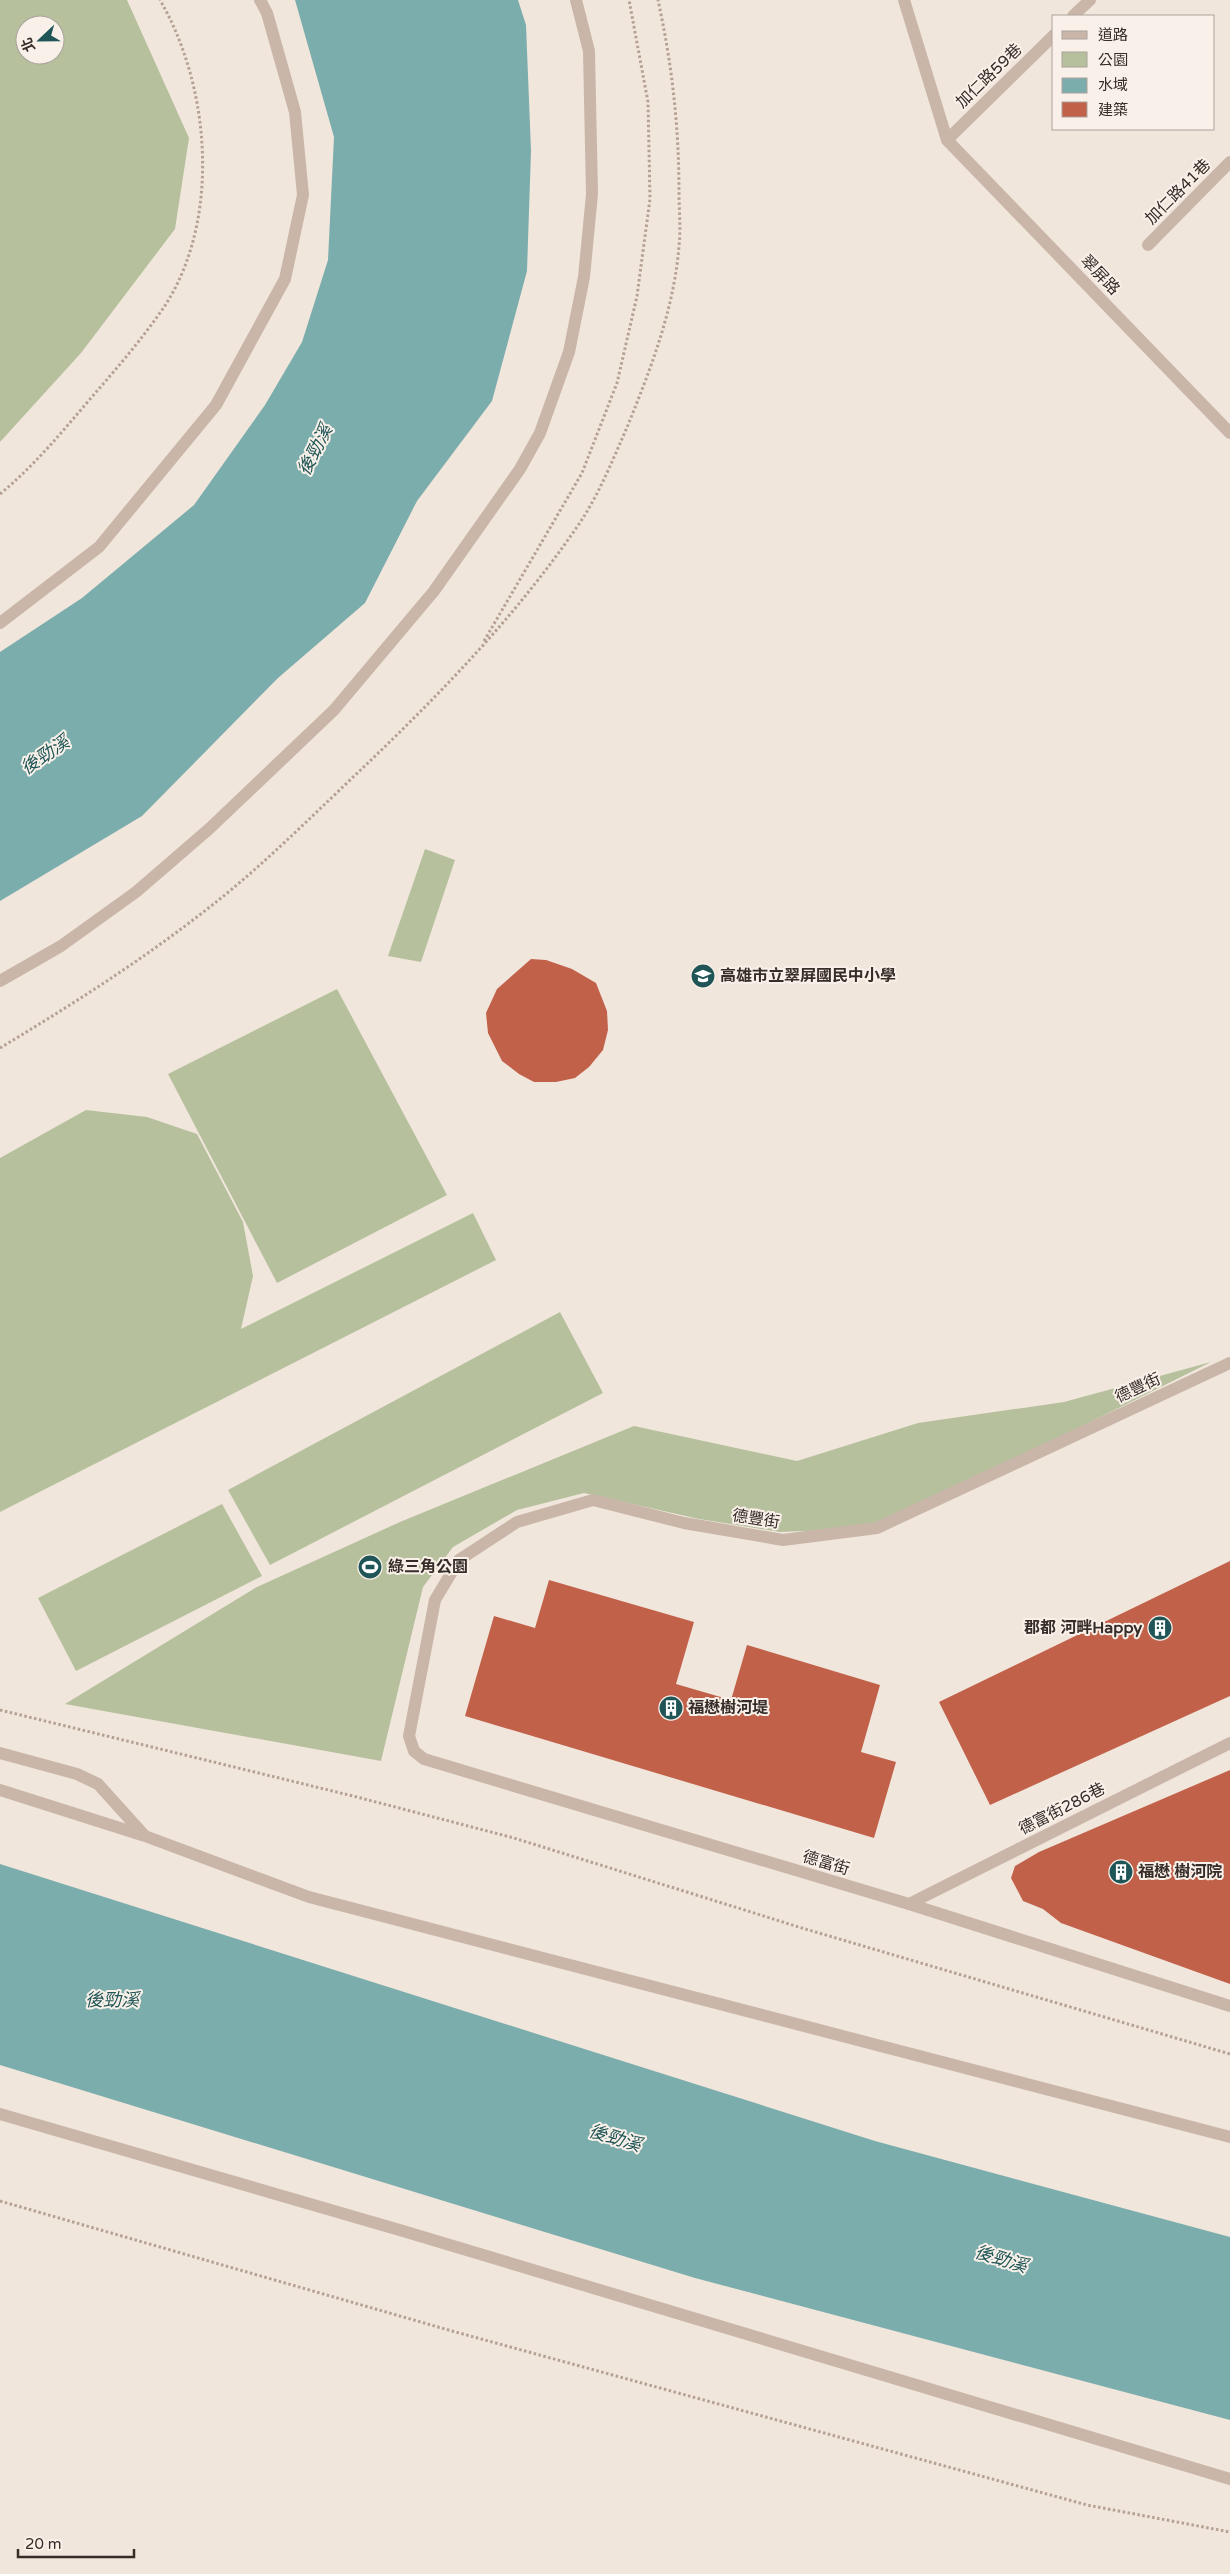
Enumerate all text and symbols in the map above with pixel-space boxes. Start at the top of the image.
north arrow [15,15,65,65]
legend [1052,15,1215,130]
text: 道路 [1098,26,1128,44]
text: 北 [18,35,39,54]
street label: 加仁路59巷 [952,40,1026,112]
text: 公園 [1098,51,1128,69]
text: 水域 [1098,76,1128,94]
text: 建築 [1098,101,1128,119]
street label: 加仁路41巷 [1141,155,1215,229]
street label: 翠屏路 [1076,251,1124,299]
water label: 後勁溪 [293,418,338,479]
water label: 後勁溪 [16,729,76,779]
school or university icon: 高雄市立翠屏國民中小學 [690,963,716,989]
place label: 高雄市立翠屏國民中小學 [720,966,896,986]
street label: 德豐街 [1112,1369,1164,1407]
street label: 德豐街 [731,1505,781,1533]
sports icon: 綠三角公園 [357,1554,383,1580]
place label: 綠三角公園 [388,1557,468,1577]
building icon: 郡都 河畔Happy [1147,1615,1173,1641]
place label: 郡都 河畔Happy [1024,1618,1142,1638]
building icon: 福懋樹河堤 [658,1695,684,1721]
place label: 福懋樹河堤 [688,1698,768,1718]
street label: 德富街286巷 [1016,1779,1108,1839]
street label: 德富街 [800,1846,852,1880]
building icon: 福懋 樹河院 [1108,1859,1134,1885]
place label: 福懋 樹河院 [1138,1862,1222,1882]
water label: 後勁溪 [85,1989,142,2011]
water label: 後勁溪 [586,2120,647,2157]
water label: 後勁溪 [972,2241,1033,2278]
scale bar [18,2526,134,2558]
text: 20 m [25,2535,62,2553]

